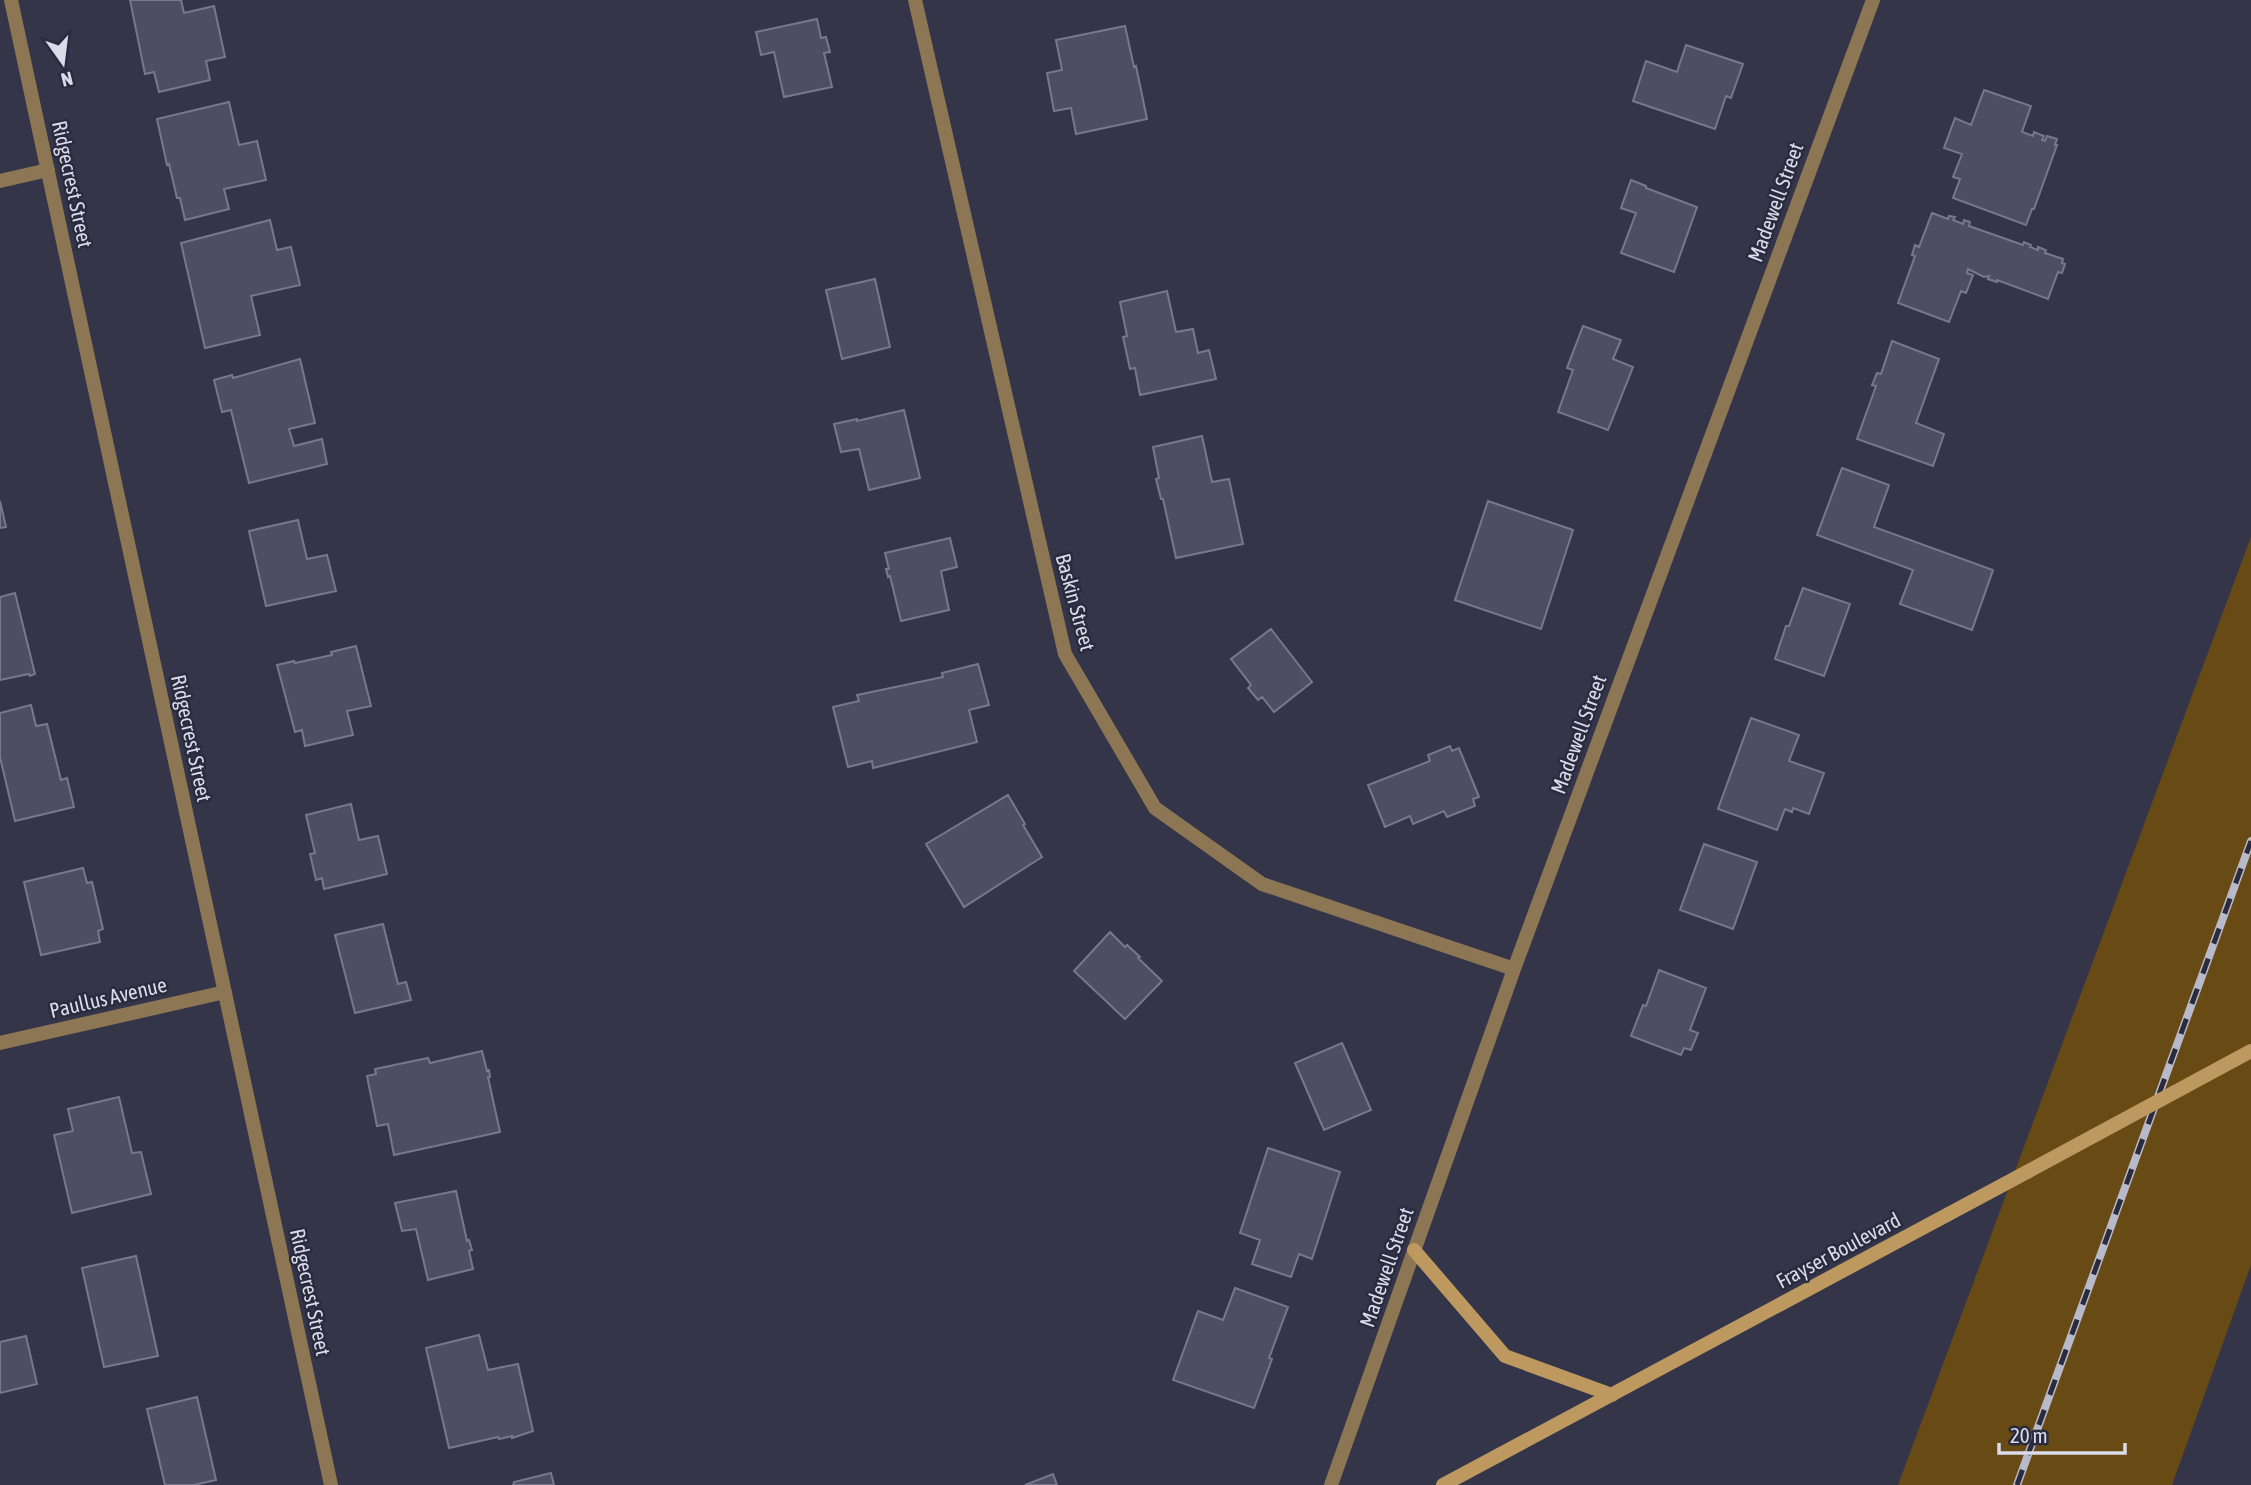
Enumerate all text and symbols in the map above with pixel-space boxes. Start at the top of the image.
north arrow [28,28,98,98]
text: N [59,67,75,92]
street label: Ridgecrest Street [48,118,98,250]
street label: Madewell Street [1742,139,1808,265]
street label: Baskin Street [1052,551,1100,653]
street label: Madewell Street [1545,671,1611,797]
street label: Ridgecrest Street [167,672,217,804]
street label: Paullus Avenue [47,972,169,1022]
street label: Madewell Street [1354,1204,1418,1330]
street label: Frayser Boulevard [1772,1207,1904,1293]
street label: Ridgecrest Street [286,1226,336,1358]
scale bar [1999,1412,2125,1456]
text: 20 m [2010,1423,2048,1447]

